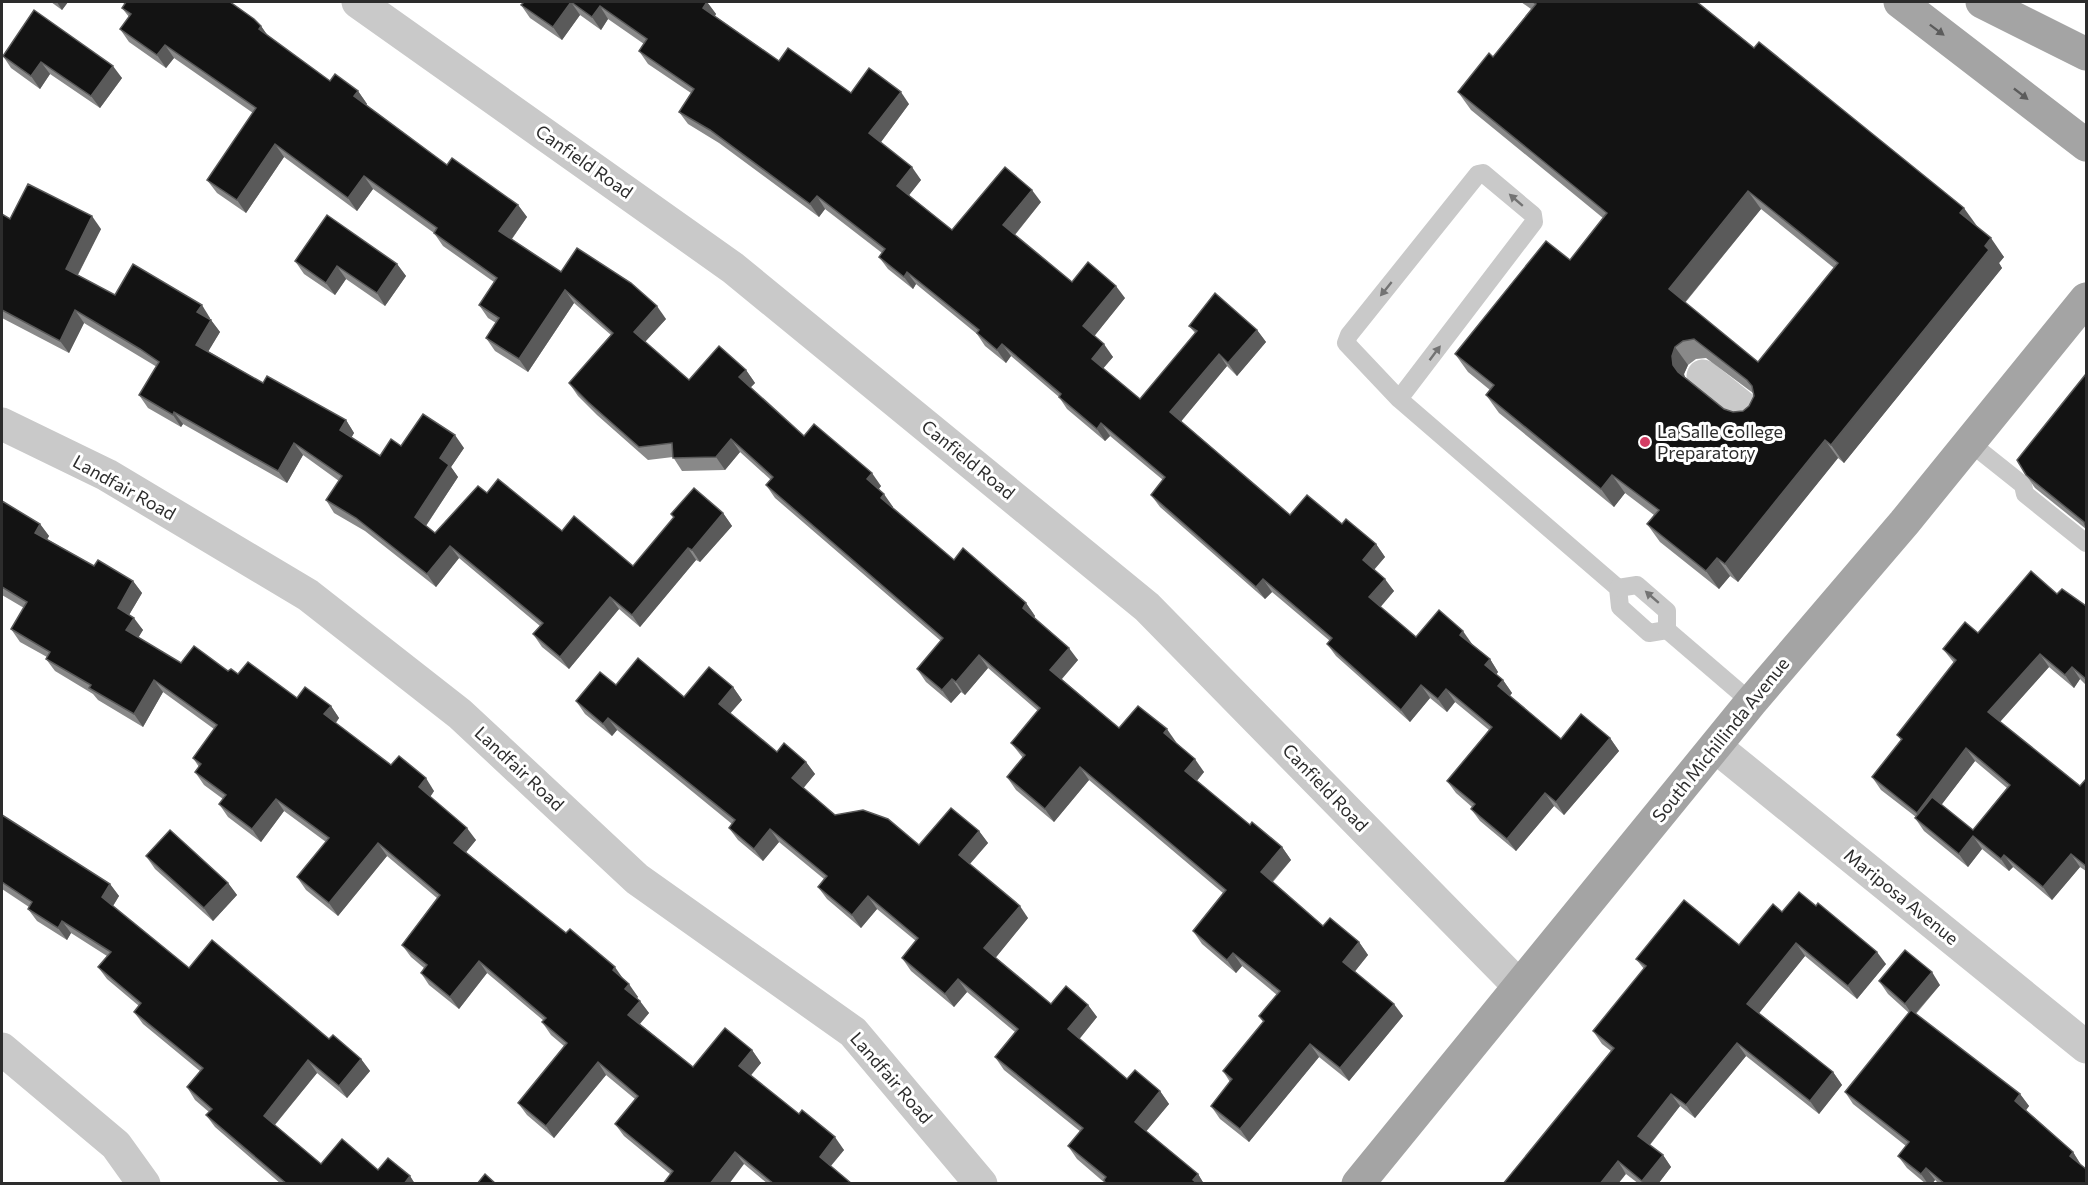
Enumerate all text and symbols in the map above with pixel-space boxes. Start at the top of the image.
one-way arrow [1929,24,1945,36]
one-way arrow [2013,88,2029,101]
street label: Canfield Road [532,120,637,203]
one-way arrow [1509,194,1524,207]
one-way arrow [1380,281,1393,296]
one-way arrow [1428,345,1440,360]
street label: Canfield Road [918,415,1020,504]
place label: La Salle College Preparatory [1657,420,1783,463]
marker: La Salle College Preparatory [1638,435,1652,449]
street label: Landfair Road [69,450,180,524]
one-way arrow [1644,591,1660,604]
street label: South Michillinda Avenue [1647,653,1793,826]
street label: Landfair Road [470,721,569,815]
street label: Canfield Road [1278,739,1373,836]
street label: Mariposa Avenue [1840,843,1963,949]
street label: Landfair Road [846,1027,937,1128]

